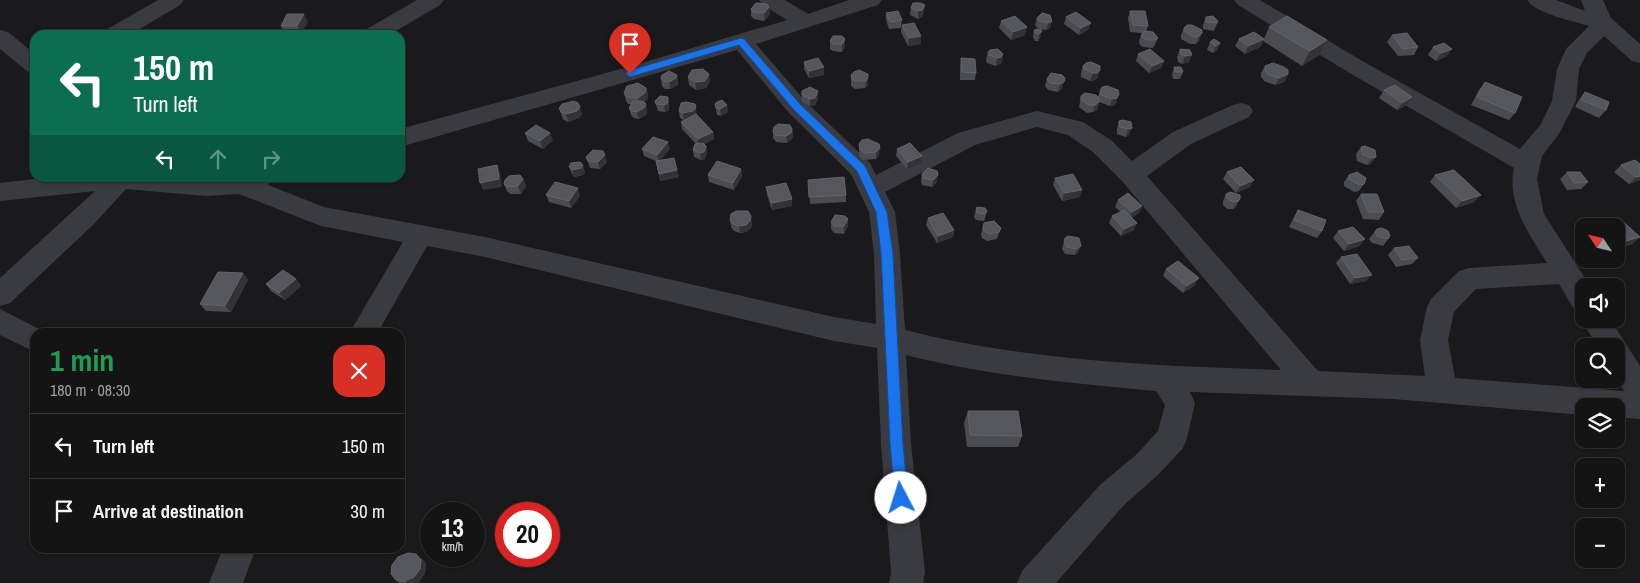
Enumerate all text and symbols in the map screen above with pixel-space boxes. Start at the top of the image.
pin [609,23,651,74]
icon: arrive [616,30,644,58]
text: 150 m [133,44,214,91]
icon: left [50,50,115,115]
text: Turn left [133,89,198,119]
icon: left [151,145,179,173]
icon: ahead [204,145,232,173]
icon: right [257,145,285,173]
north arrow [1575,218,1625,268]
map controls [1575,218,1625,568]
button: sound [1575,278,1625,328]
button: search [1575,338,1625,388]
text: 1 min [50,340,114,380]
button: close [333,345,385,397]
text: 180 m · 08:30 [50,379,130,401]
button: layers [1575,398,1625,448]
icon: left [50,432,78,460]
text: Turn left [93,433,154,459]
text: 150 m [342,433,385,459]
button: + [1575,458,1625,508]
position arrow [874,471,926,523]
icon: arrive [50,497,78,525]
text: Arrive at destination [93,498,244,524]
text: 30 m [350,498,385,524]
speed limit sign: 20 [495,502,560,567]
text: 13 [441,511,464,545]
button: − [1575,518,1625,568]
text: km/h [442,539,463,555]

